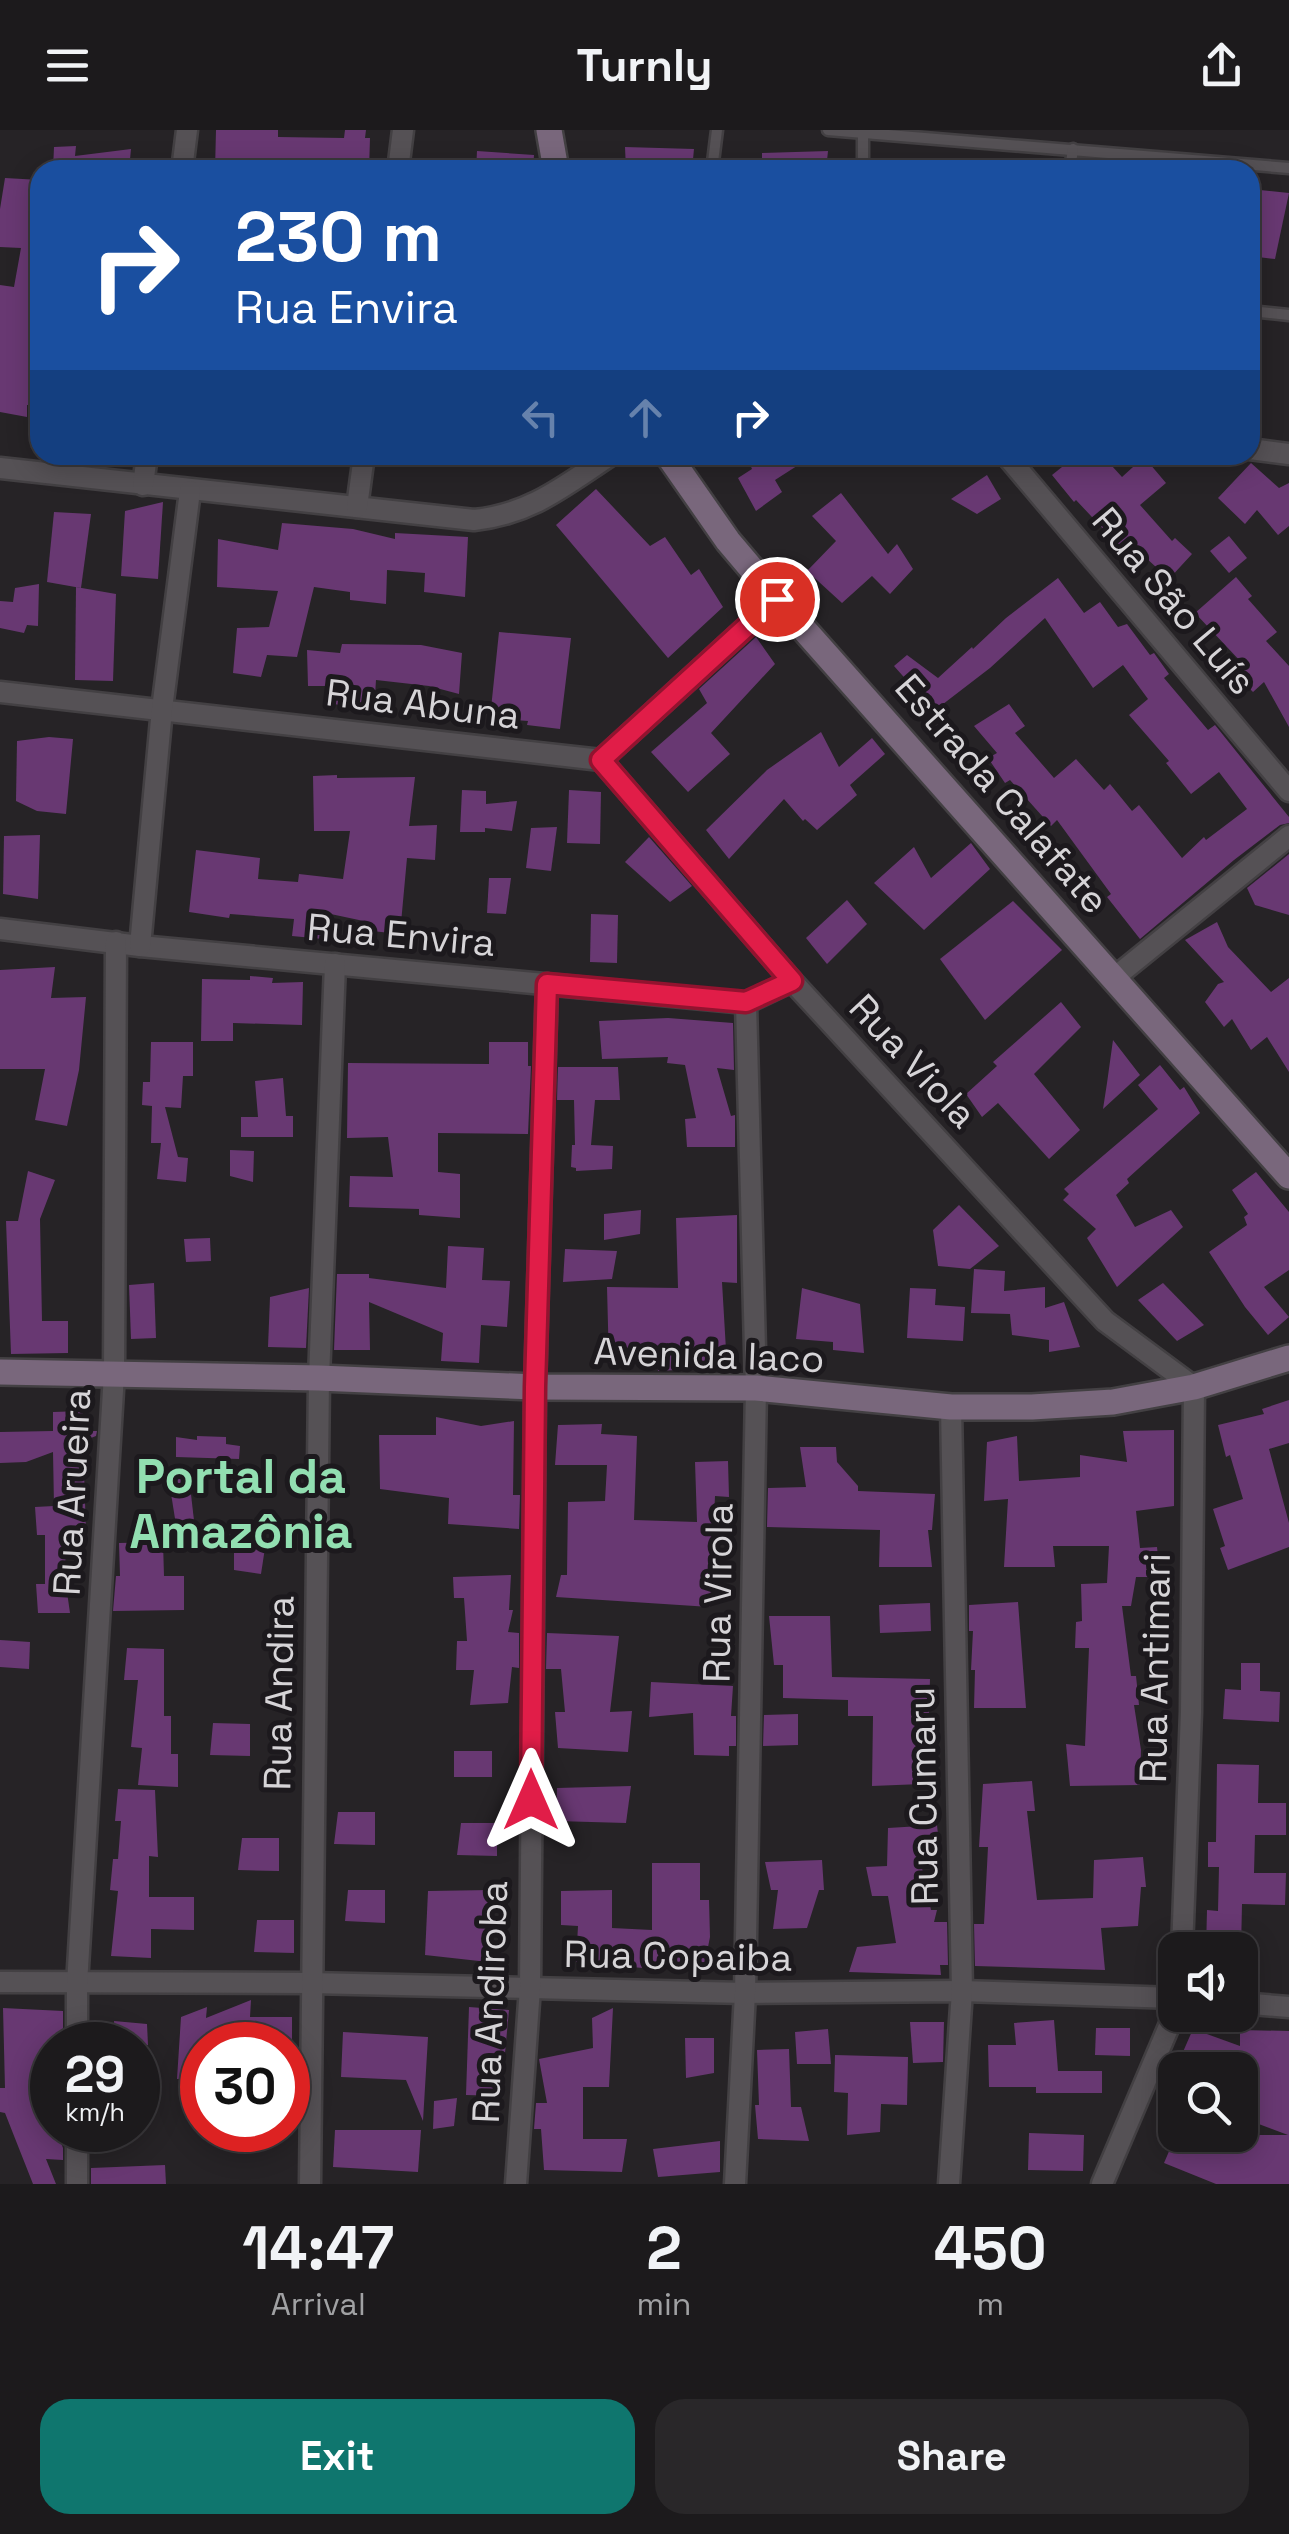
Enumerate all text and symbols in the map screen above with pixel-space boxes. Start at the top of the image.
text: Turnly [576,37,713,94]
icon: menu [40,38,95,93]
icon: share [1194,38,1249,93]
text: 230 m [235,192,442,281]
icon: right [70,200,200,330]
text: Rua Envira [235,279,458,336]
icon: left [513,390,568,445]
icon: ahead [618,390,673,445]
icon: right [723,390,778,445]
street label: Rua São Luís [1082,498,1266,704]
pin [735,557,820,642]
icon: arrive [750,572,805,627]
street label: Estrada Calafate [885,664,1119,924]
street label: Rua Abuna [323,668,523,740]
street label: Rua Envira [305,903,497,967]
street label: Rua Viola [839,984,987,1138]
street label: Avenida Iaco [593,1327,825,1383]
street label: Rua Arueira [43,1387,101,1597]
district label: Portal da Amazônia [129,1446,353,1562]
street label: Rua Virola [692,1503,744,1683]
street label: Rua Antimari [1129,1553,1181,1783]
street label: Rua Andira [253,1595,305,1791]
street label: Rua Cumaru [897,1686,949,1906]
position arrow [479,1748,583,1852]
street label: Rua Andiroba [462,1880,518,2124]
street label: Rua Copaiba [563,1930,793,1982]
map controls [1158,1932,1258,2152]
button: sound [1158,1932,1258,2032]
speed limit sign: 30 [180,2022,310,2152]
text: 29 [65,2043,125,2107]
button: search [1158,2052,1258,2152]
text: km/h [65,2096,125,2128]
text: 14:47 [242,2210,394,2287]
text: 2 [646,2210,682,2287]
text: 450 [934,2210,1047,2287]
text: Arrival [271,2284,366,2324]
text: min [636,2284,691,2324]
text: m [976,2284,1004,2324]
button: Exit [40,2399,635,2514]
button: Share [655,2399,1249,2514]

